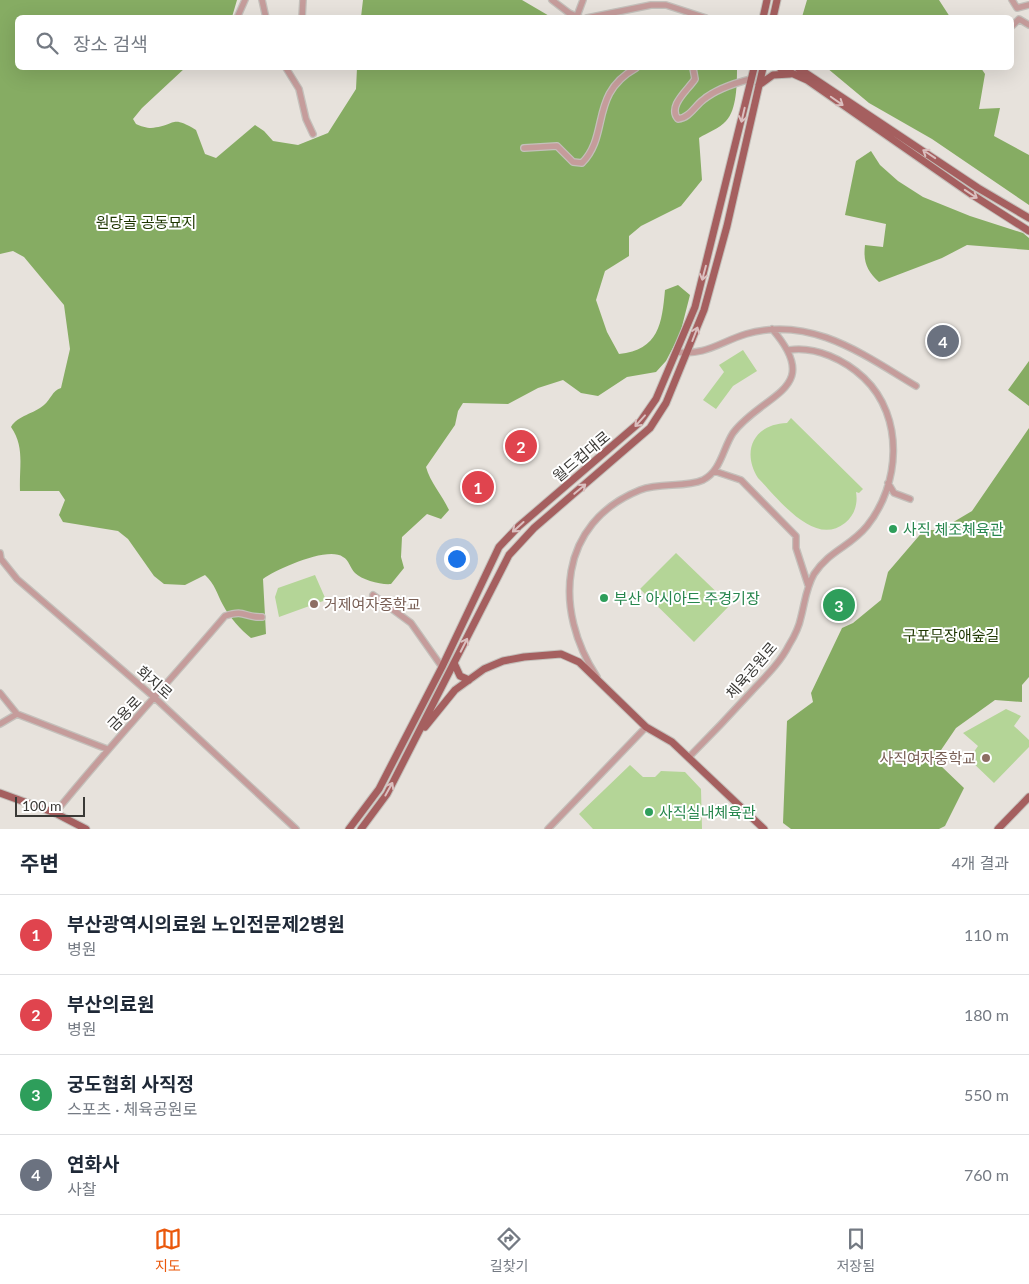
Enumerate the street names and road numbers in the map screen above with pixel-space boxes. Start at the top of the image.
street label: 월드컵대로 [549,427,613,485]
street label: 체육공원로 [722,638,780,702]
street label: 화지로 [133,662,177,702]
street label: 금용로 [103,692,145,734]

